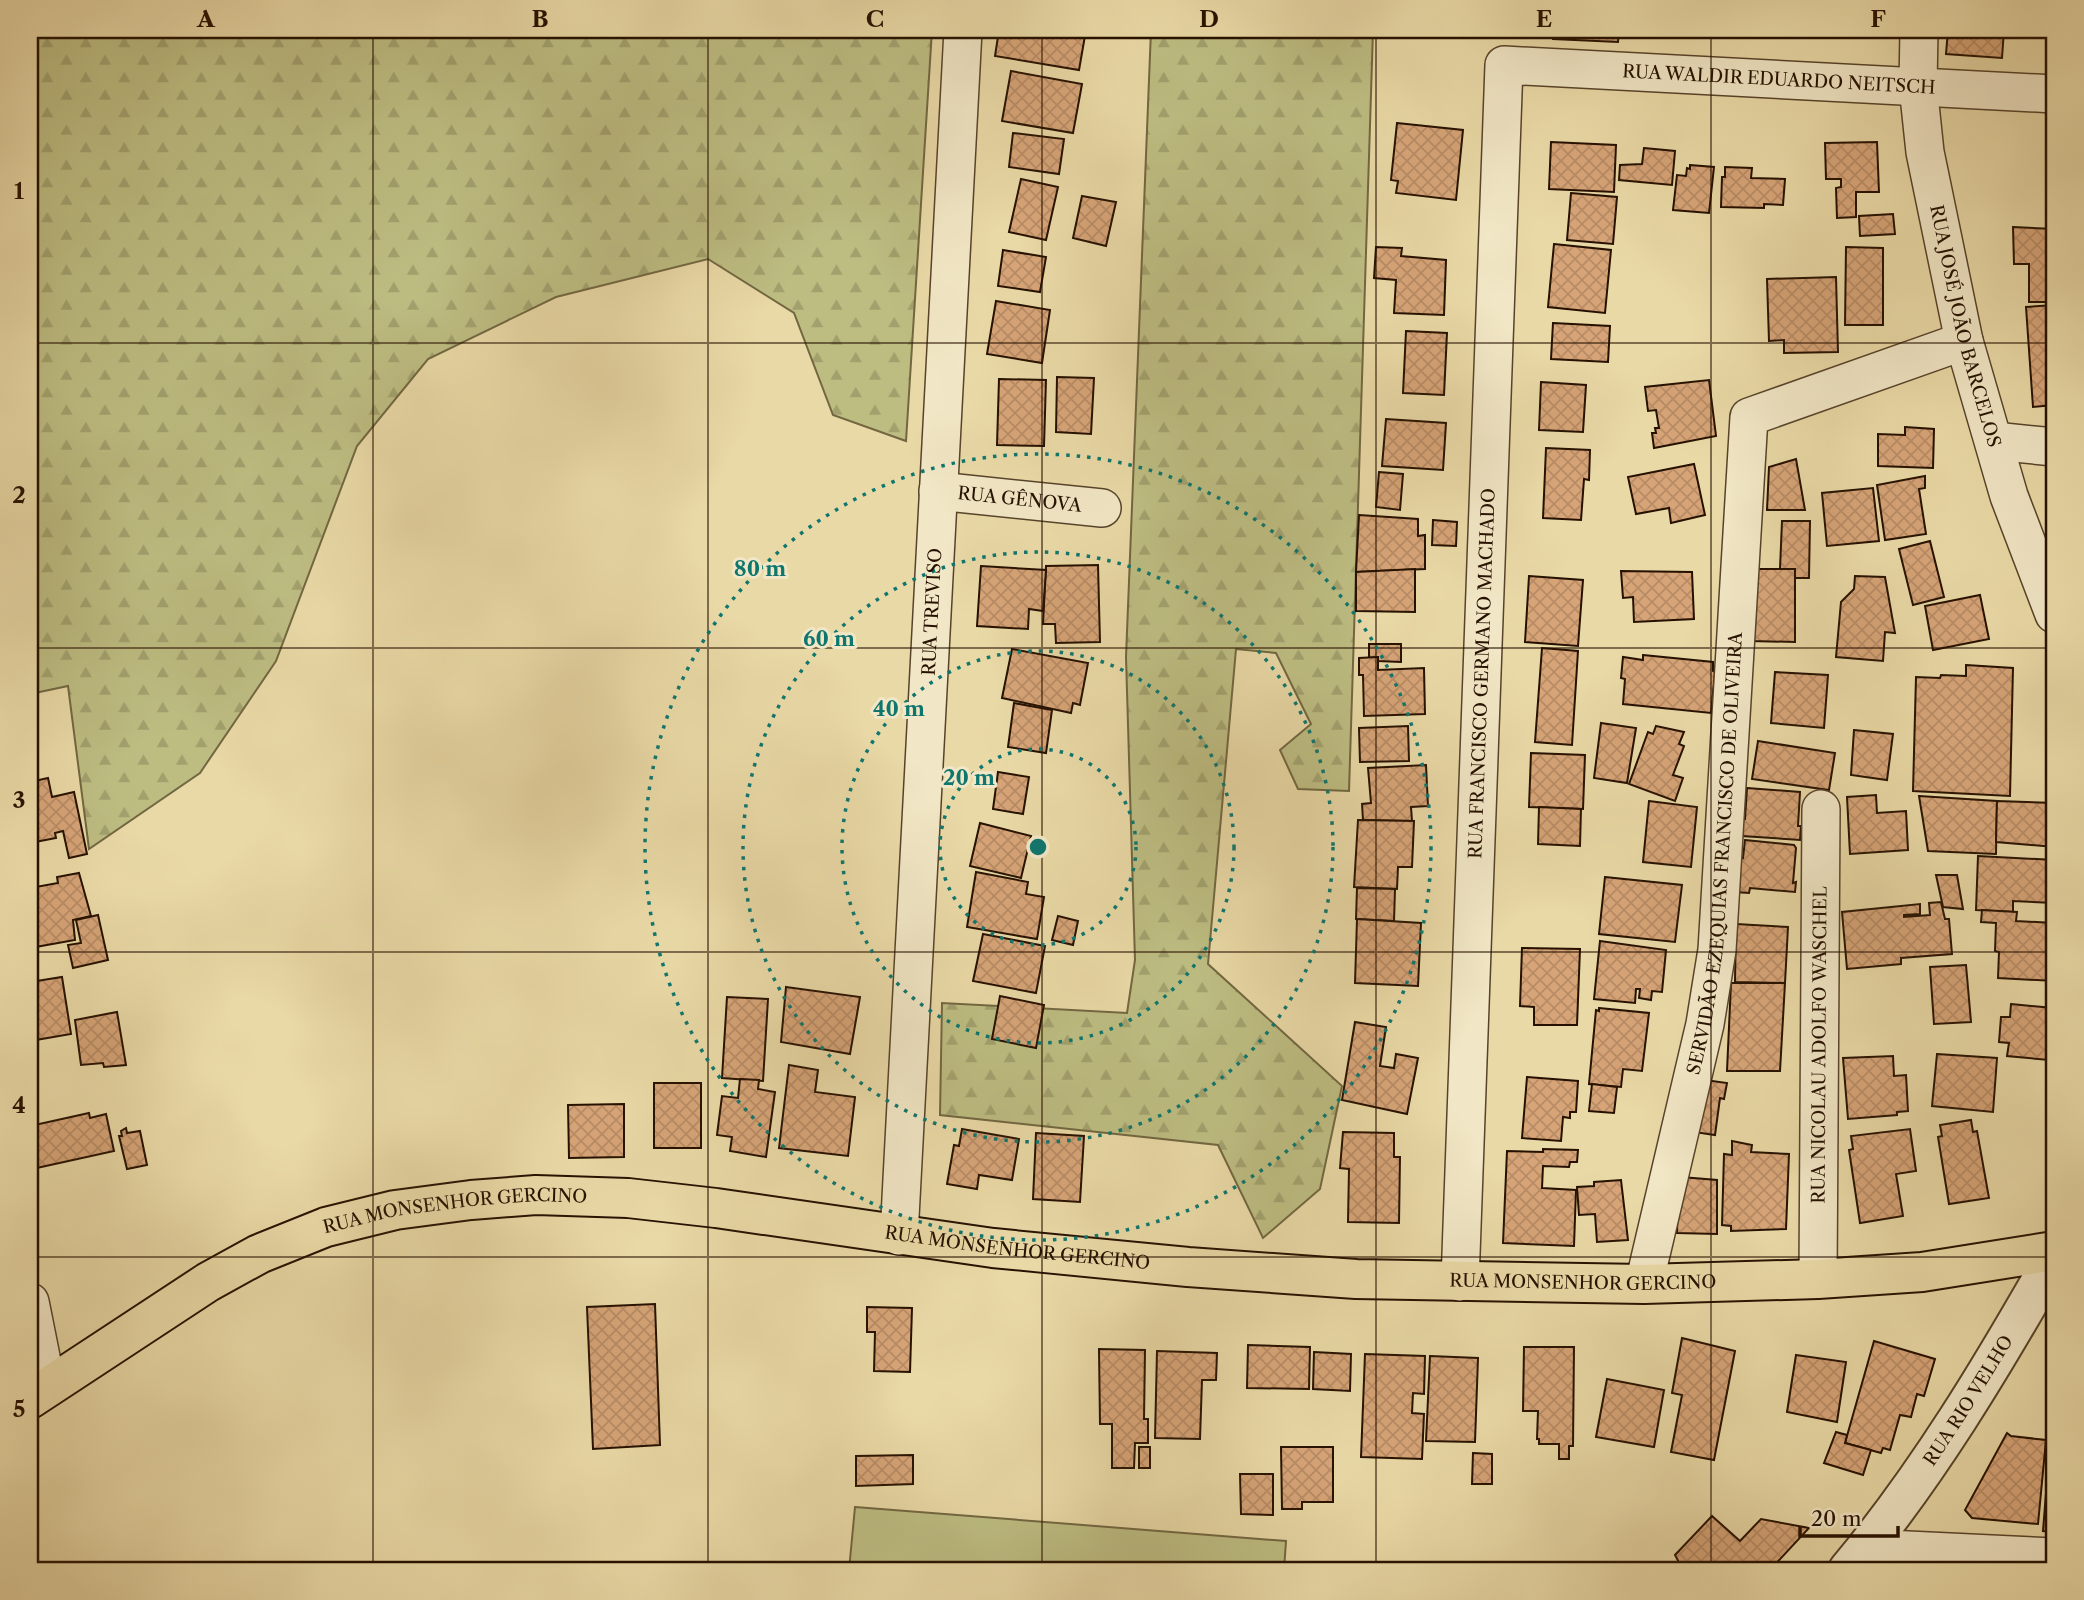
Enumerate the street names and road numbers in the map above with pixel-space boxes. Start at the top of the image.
street label: RUA WALDIR EDUARDO NEITSCH [1622,60,1936,99]
street label: RUA JOSÉ JOÃO BARCELOS [1925,203,2005,450]
street label: RUA GÊNOVA [956,482,1083,517]
street label: RUA FRANCISCO GERMANO MACHADO [1464,488,1500,859]
street label: RUA TREVISO [918,547,946,676]
street label: SERVIDÃO EZEQUIAS FRANCISCO DE OLIVEIRA [1682,631,1747,1077]
street label: RUA NICOLAU ADOLFO WASCHEL [1807,886,1832,1204]
street label: RUA MONSENHOR GERCINO [321,1184,587,1238]
street label: RUA MONSENHOR GERCINO [883,1221,1151,1274]
street label: RUA MONSENHOR GERCINO [1449,1270,1717,1295]
street label: RUA RIO VELHO [1919,1331,2018,1470]

